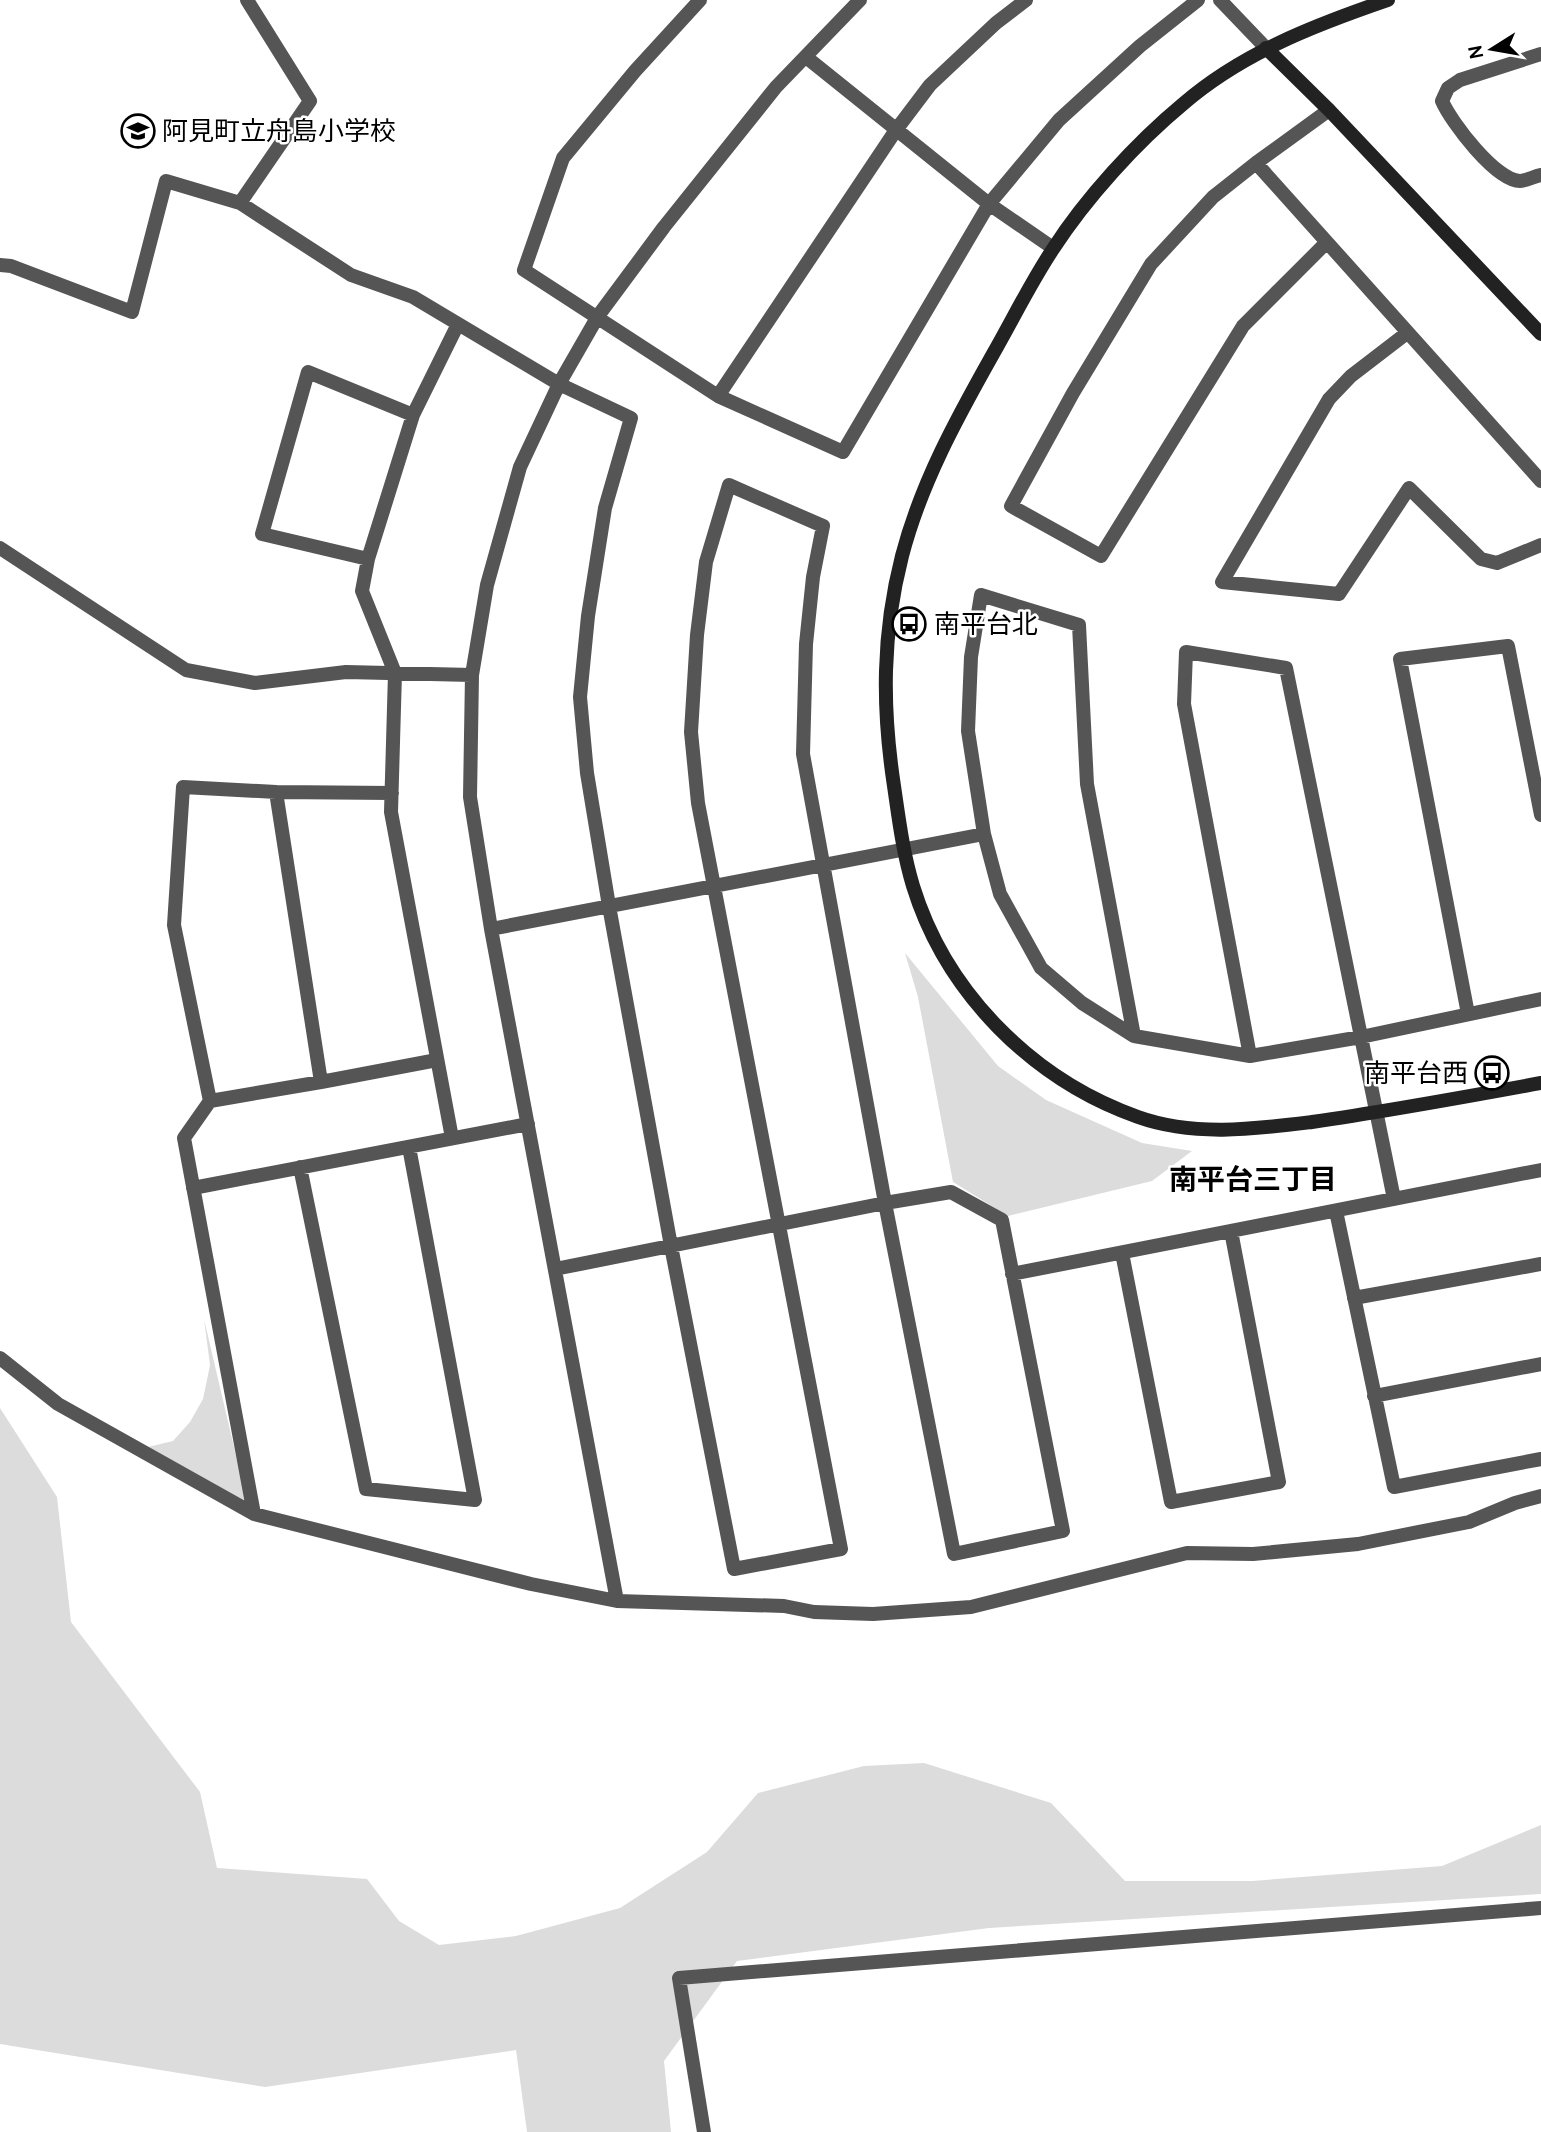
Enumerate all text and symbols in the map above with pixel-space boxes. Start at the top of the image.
north arrow [1457,14,1527,84]
text: N [1463,43,1488,61]
school or university icon: 阿見町立舟島小学校 [119,112,157,150]
place label: 阿見町立舟島小学校 [162,115,396,147]
bus stop icon: 南平台北 [890,605,928,643]
place label: 南平台北 [934,608,1038,640]
bus stop icon: 南平台西 [1473,1054,1511,1092]
place label: 南平台西 [1364,1057,1468,1089]
district label: 南平台三丁目 [1169,1162,1337,1196]

